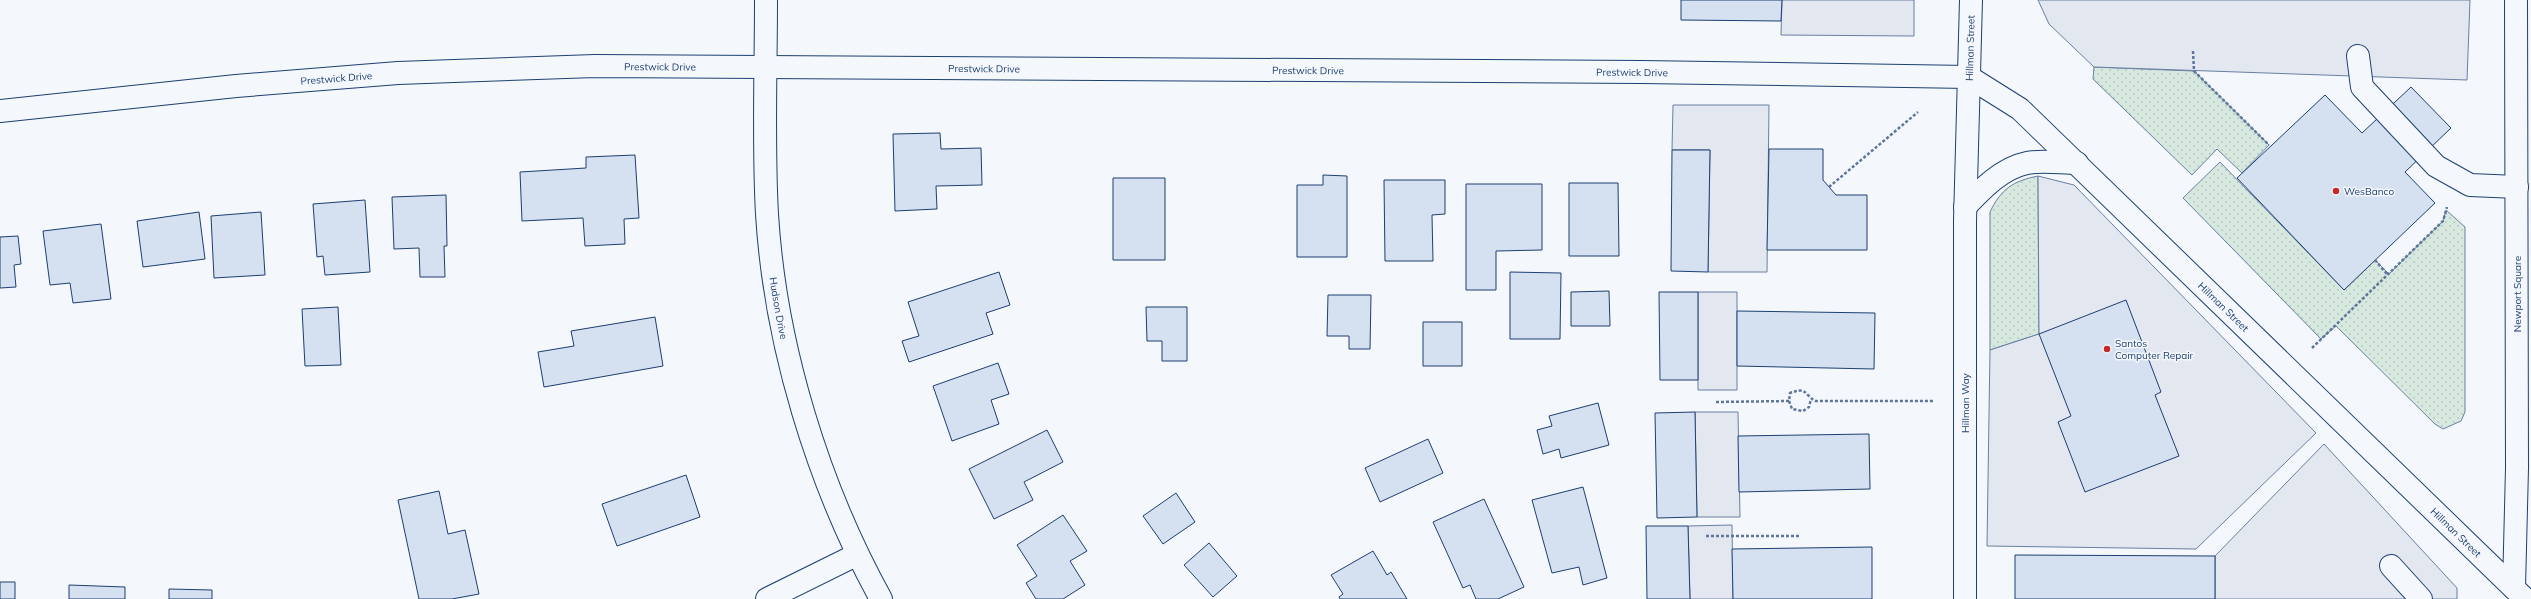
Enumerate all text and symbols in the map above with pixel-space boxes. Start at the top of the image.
street label: Hillman Street [1963,15,1978,81]
street label: Prestwick Drive [624,60,696,74]
street label: Prestwick Drive [948,62,1020,75]
street label: Prestwick Drive [1272,64,1344,77]
street label: Prestwick Drive [1596,66,1668,79]
street label: Prestwick Drive [300,69,373,88]
place label: WesBanco [2344,185,2394,198]
marker: WesBanco [2331,186,2341,196]
street label: Newport Square [2511,256,2524,332]
street label: Hudson Drive [766,276,790,340]
street label: Hillman Street [2195,279,2252,335]
place label: Santos Computer Repair [2115,337,2194,362]
marker: Santos Computer Repair [2102,344,2112,354]
street label: Hillman Way [1959,372,1972,433]
street label: Hillman Street [2428,505,2484,561]

